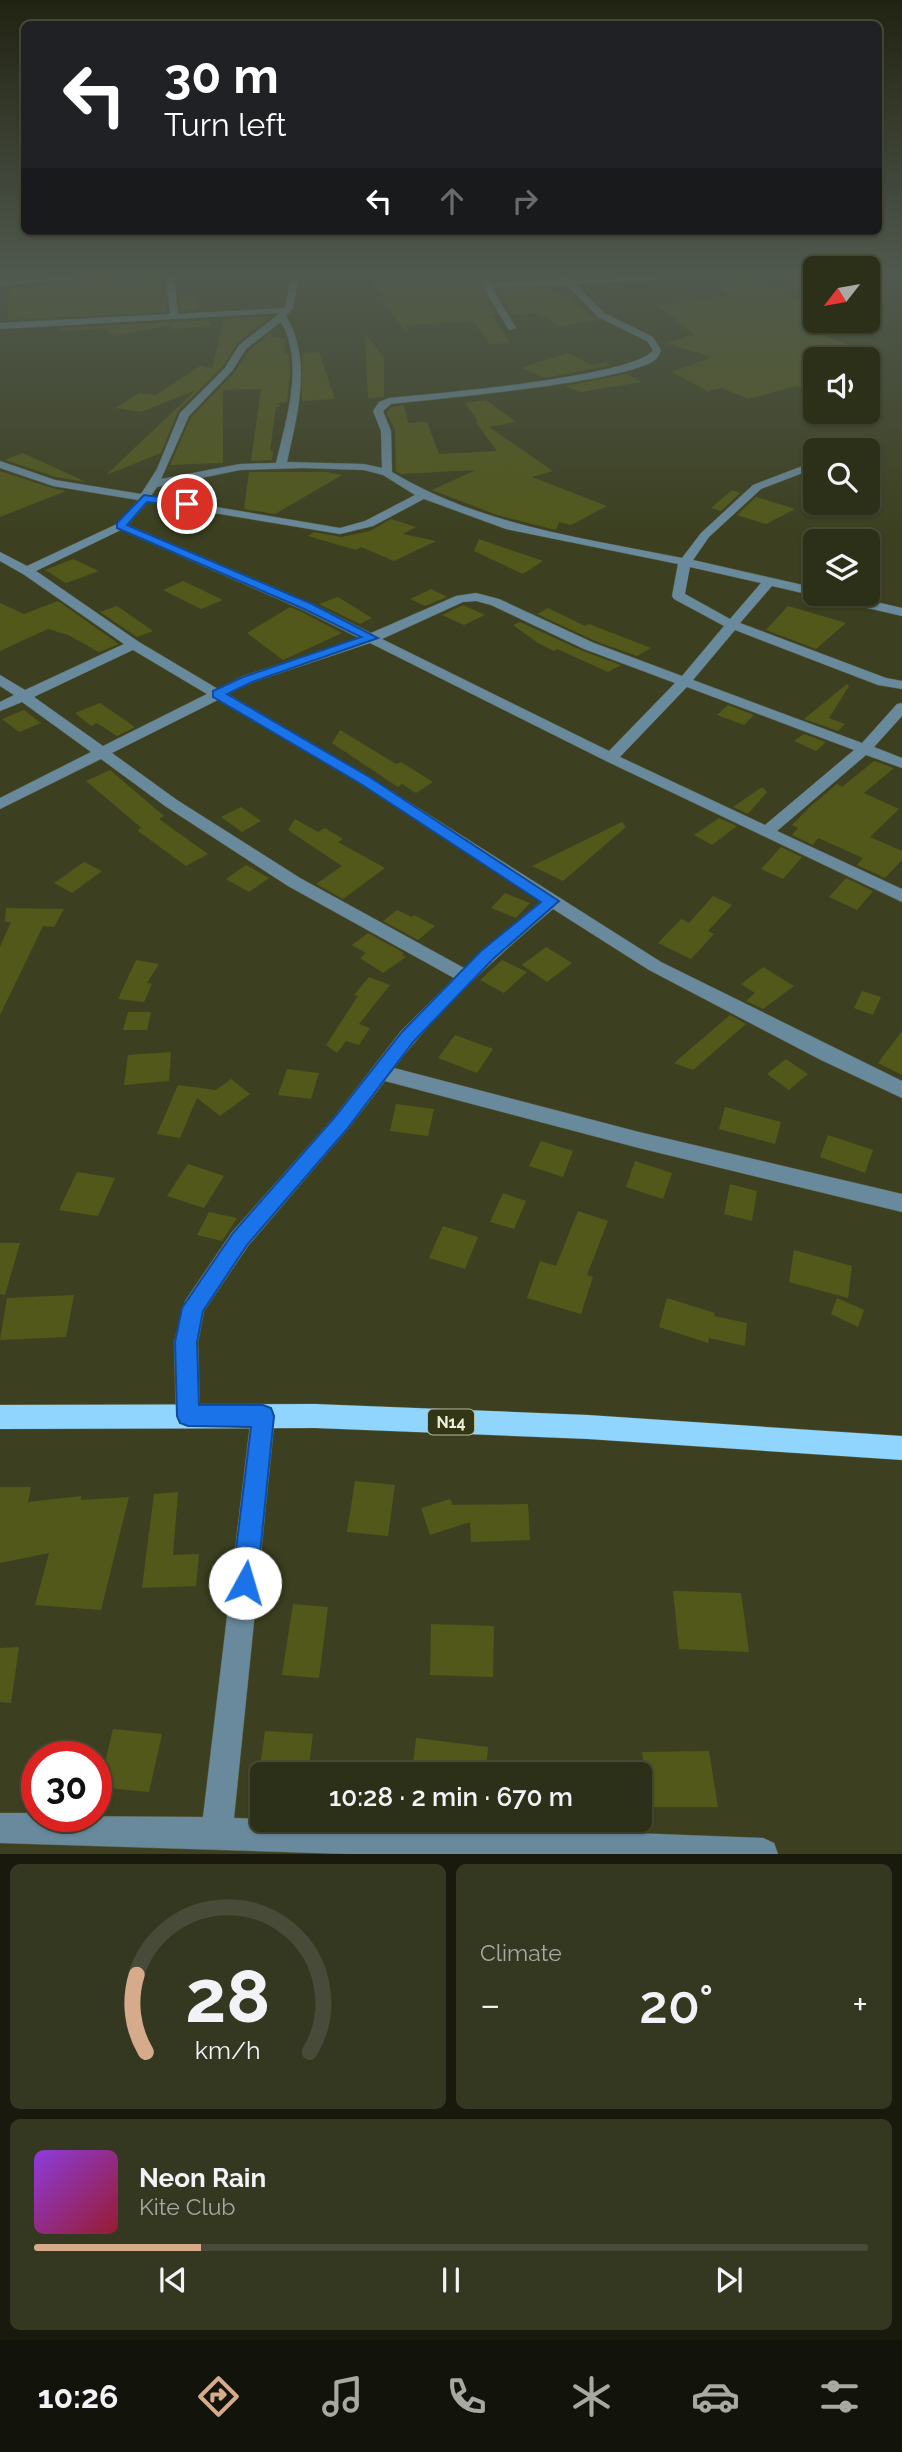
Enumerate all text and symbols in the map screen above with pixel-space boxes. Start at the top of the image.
text: 30 m [164,47,279,104]
icon: left [49,49,140,140]
text: Turn left [164,106,286,143]
icon: left [360,182,398,220]
icon: ahead [433,182,471,220]
icon: right [506,182,544,220]
north arrow [803,256,880,332]
map controls [803,256,880,606]
button: sound [803,347,880,424]
button: search [803,438,880,515]
pin [157,474,217,534]
icon: arrive [168,485,206,523]
button: layers [803,529,880,606]
road number: N14 [428,1410,474,1434]
position arrow [208,1546,282,1620]
speed limit sign: 30 [21,1741,112,1832]
text: 10:28 · 2 min · 670 m [329,1782,573,1812]
text: Climate [480,1939,562,1966]
text: 28 [185,1955,271,2040]
text: 20° [639,1974,713,2035]
text: − [480,1982,500,2027]
text: + [852,1982,868,2027]
text: km/h [195,2035,261,2065]
text: Neon Rain [139,2163,266,2193]
text: Kite Club [139,2193,236,2220]
icon: previous [154,2261,192,2299]
icon: pause [432,2261,470,2299]
icon: next [710,2261,748,2299]
icon: directions [194,2372,243,2421]
icon: music [318,2372,367,2421]
icon: phone [442,2372,491,2421]
icon: climate [567,2372,616,2421]
icon: car [691,2372,740,2421]
icon: filters [815,2372,864,2421]
text: 10:26 [38,2378,118,2415]

